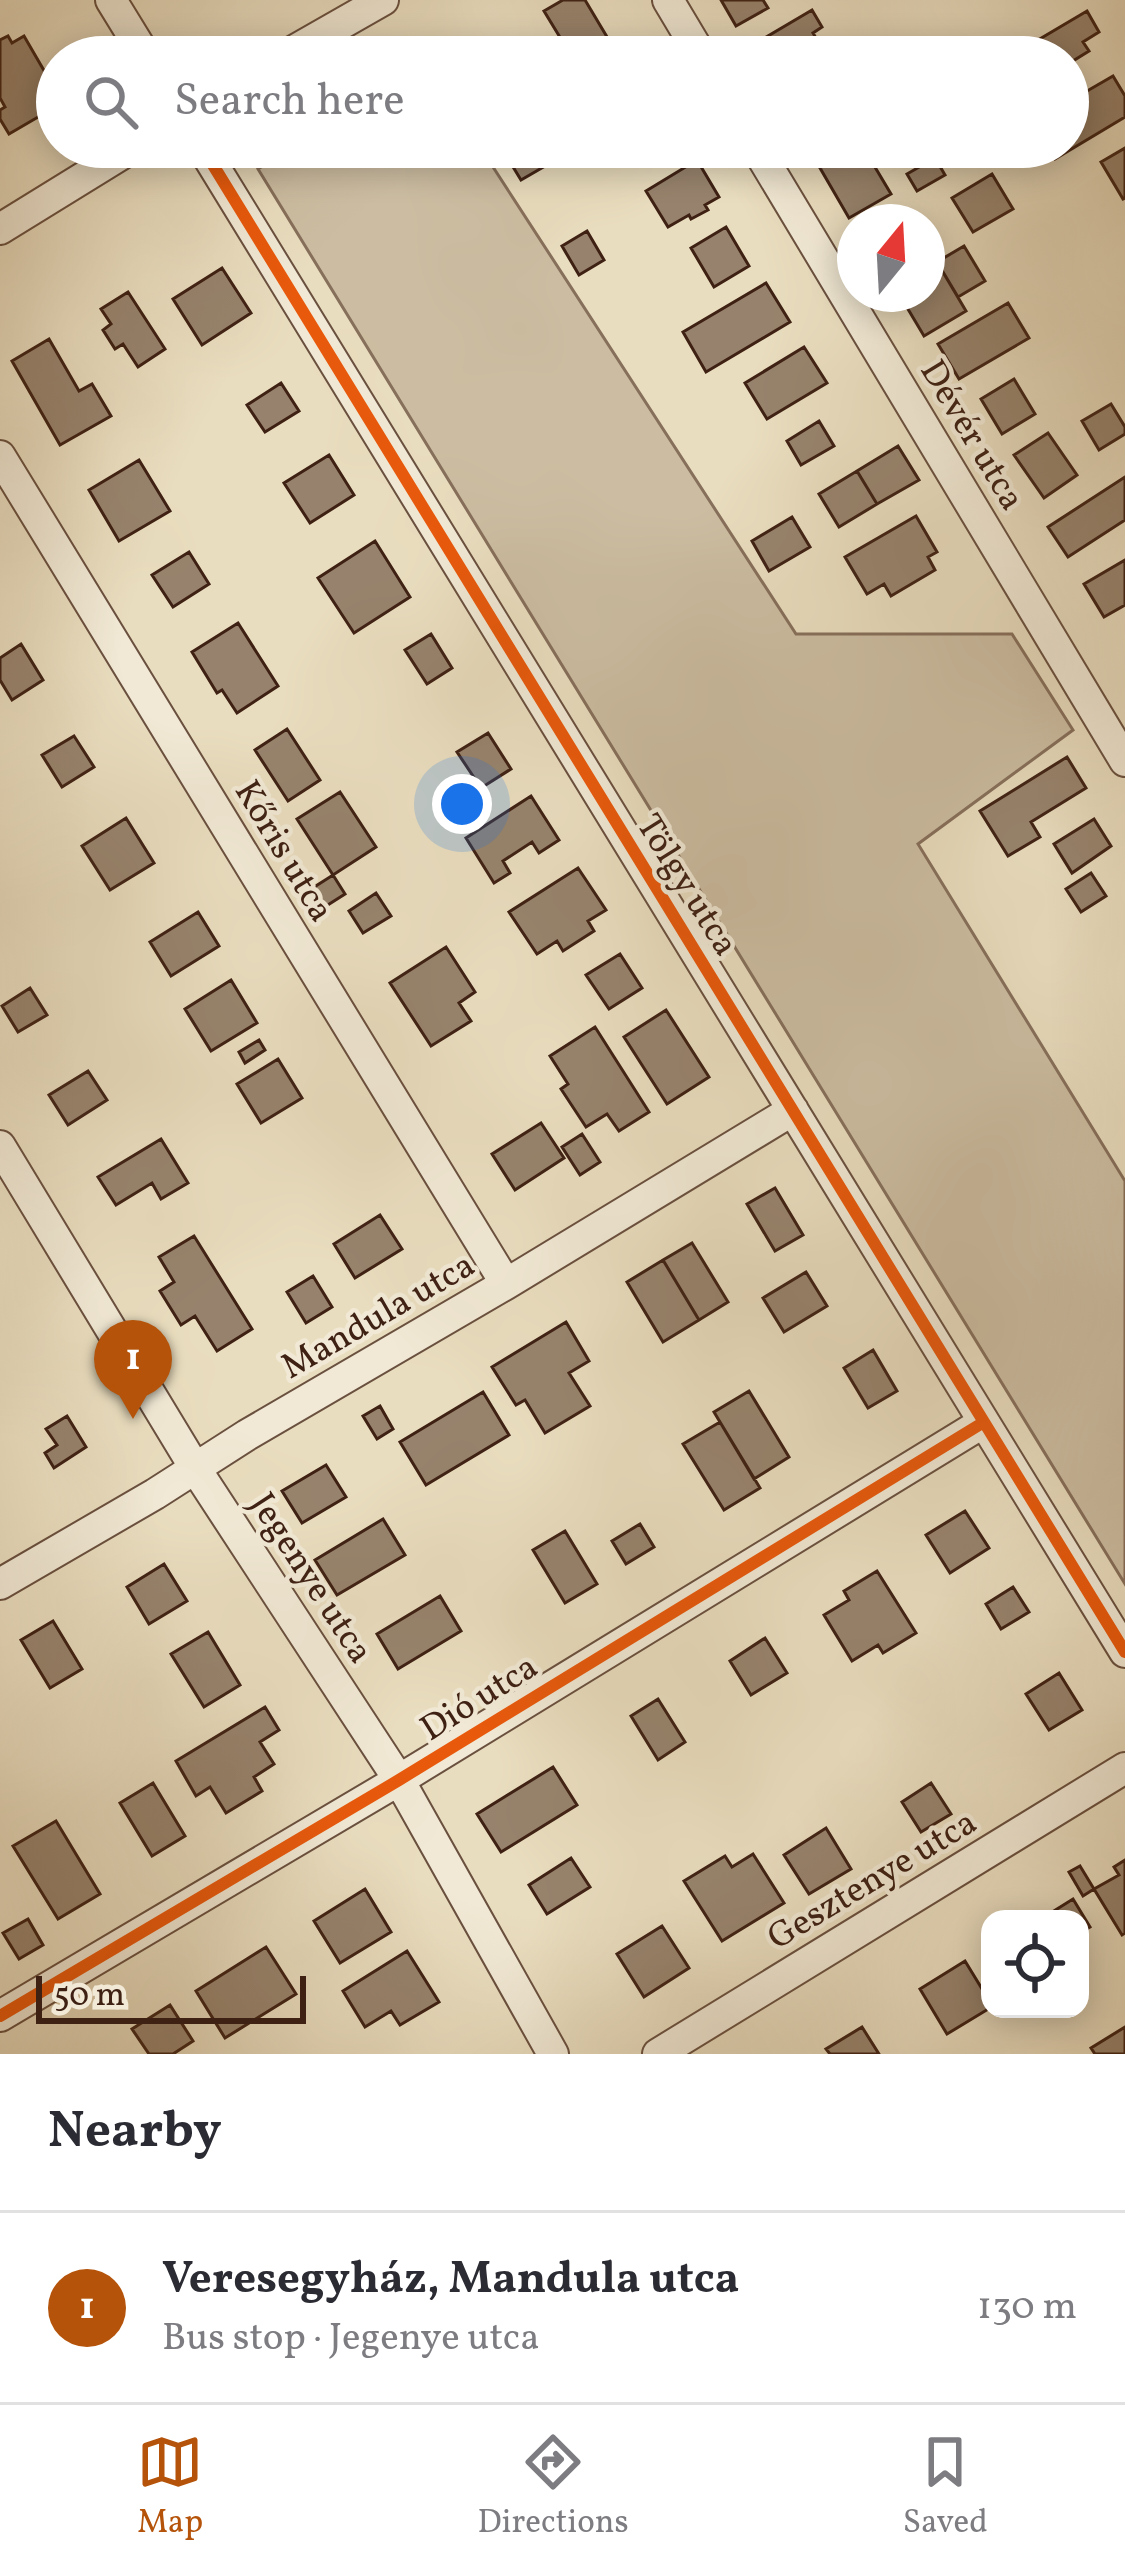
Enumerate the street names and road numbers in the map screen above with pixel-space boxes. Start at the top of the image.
street label: Dévér utca [906,351,1035,521]
street label: Kőris utca [221,772,344,932]
street label: Tölgy utca [622,806,749,967]
street label: Mandula utca [273,1242,485,1393]
street label: Jegenye utca [236,1484,384,1674]
street label: Dió utca [412,1644,549,1755]
street label: Gesztenye utca [759,1799,987,1964]

